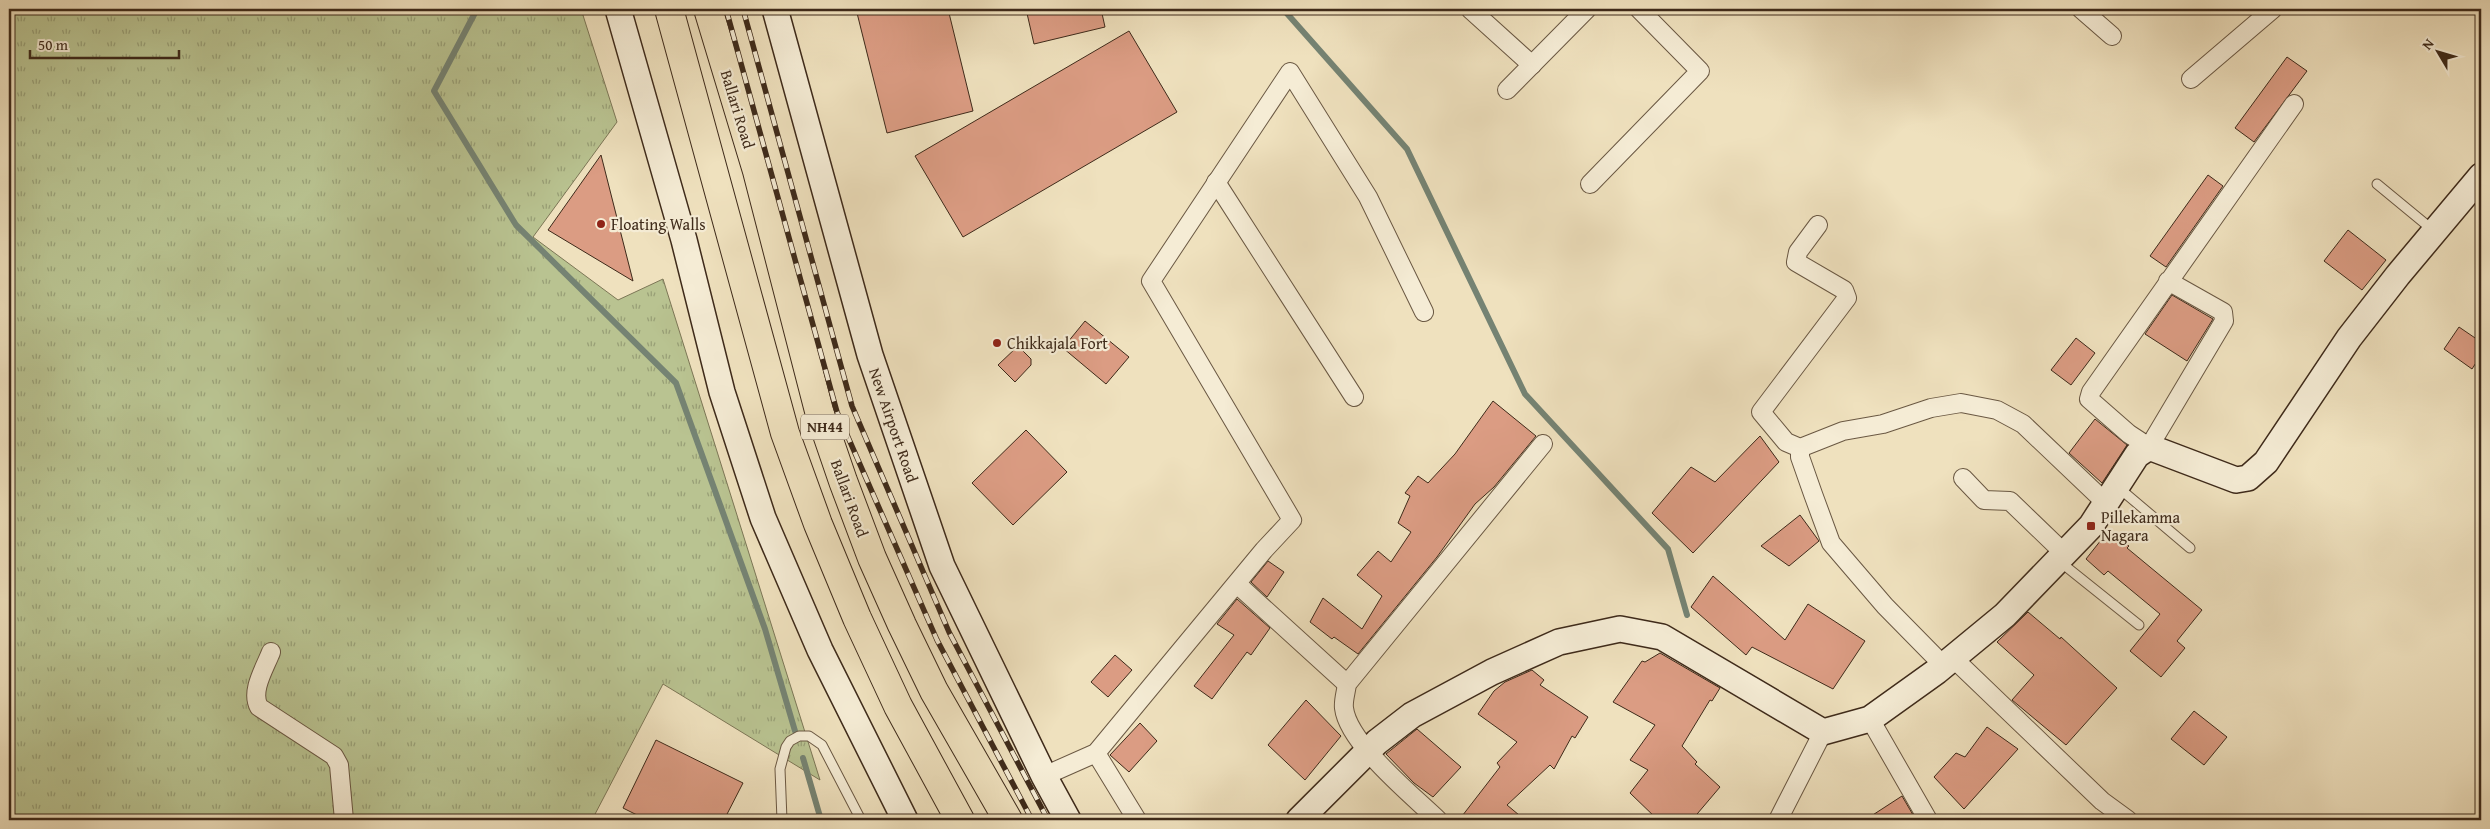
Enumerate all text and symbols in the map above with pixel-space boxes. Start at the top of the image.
scale bar [30,28,179,60]
north arrow [2412,28,2462,78]
text: 50 m [38,34,69,55]
text: N [2417,34,2439,54]
street label: Ballari Road [715,67,761,152]
place label: Floating Walls [611,212,706,236]
marker: Floating Walls [595,218,607,230]
place label: Chikkajala Fort [1007,331,1108,355]
marker: Chikkajala Fort [991,337,1003,349]
street label: New Airport Road [863,365,925,486]
road number: NH44 [801,414,849,440]
street label: Ballari Road [825,456,875,541]
place label: Pillekamma Nagara [2101,505,2180,547]
marker: Pillekamma Nagara [2085,520,2097,532]

